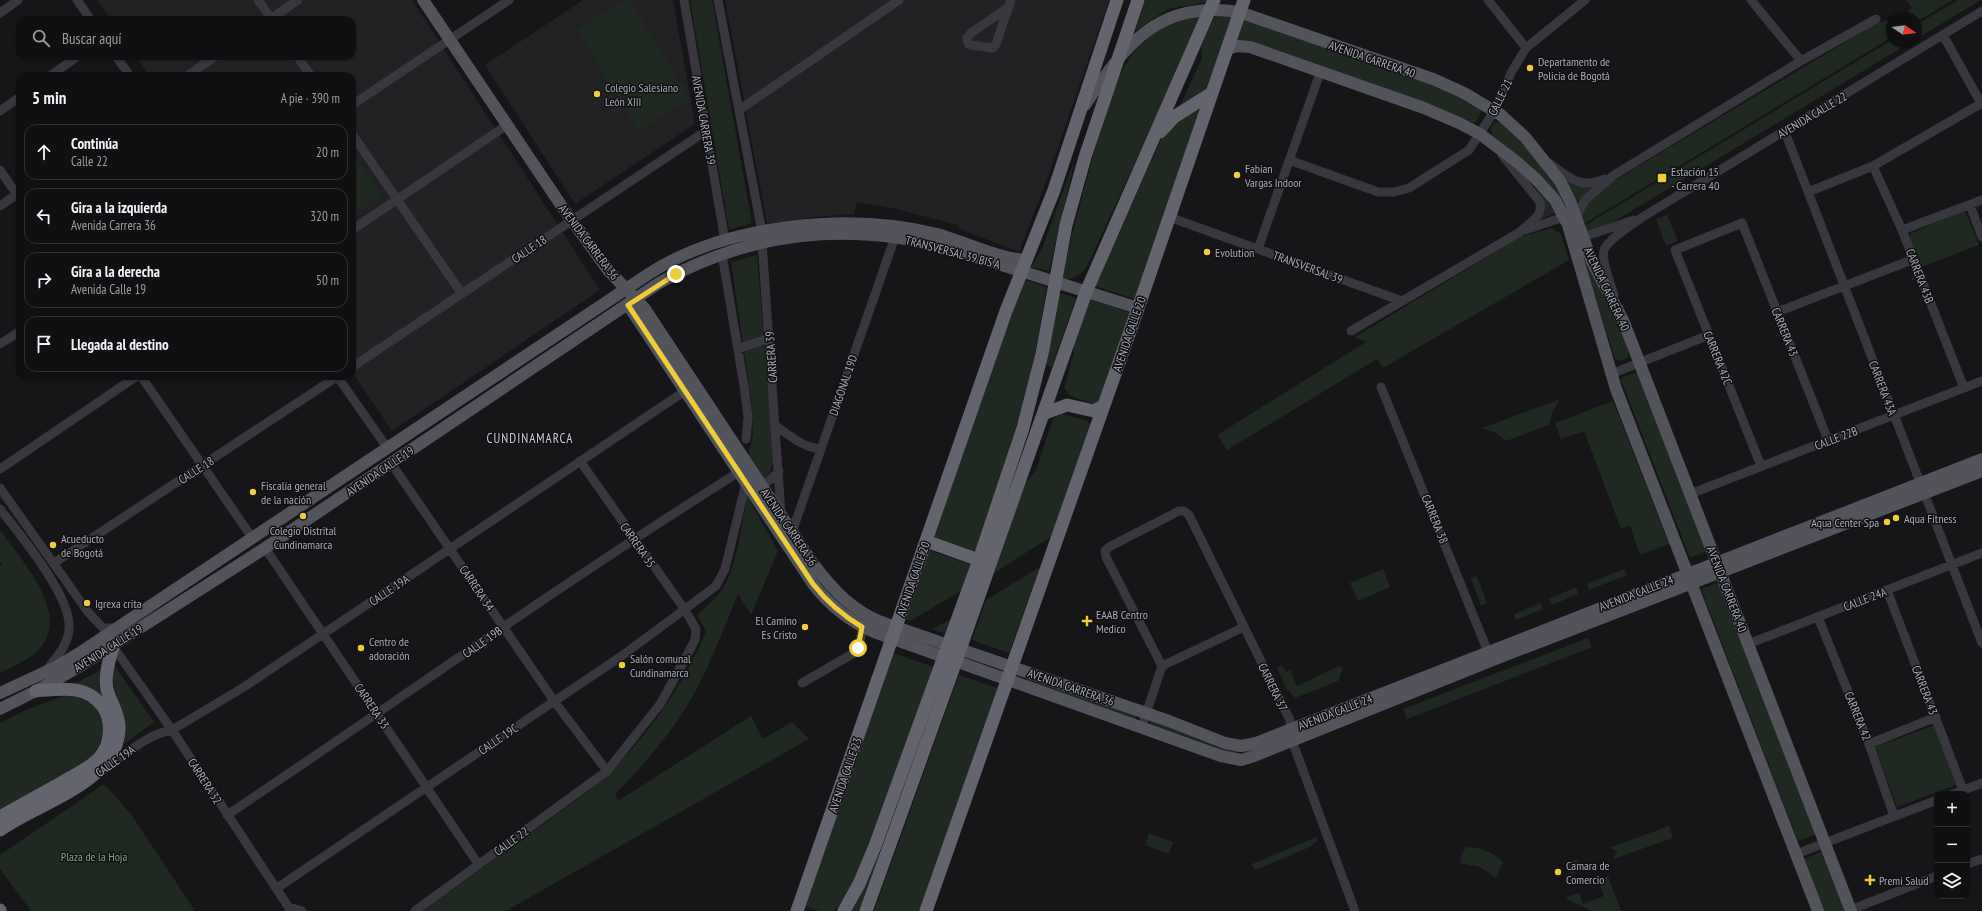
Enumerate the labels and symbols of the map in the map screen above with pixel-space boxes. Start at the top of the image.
north arrow [1886,12,1922,48]
street label: AVENIDA CARRERA 40 [1327,37,1417,81]
place label: Departamento de Policía de Bogotá [1538,54,1610,83]
marker: Departamento de Policía de Bogotá [1525,63,1535,73]
street label: AVENIDA CARRERA 39 [689,74,719,166]
street label: CALLE 21 [1485,76,1515,118]
place label: Colegio Salesiano León XIII [605,80,678,109]
street label: AVENIDA CALLE 22 [1775,88,1849,142]
marker: Colegio Salesiano León XIII [592,89,602,99]
place label: Fabian Vargas Indoor [1244,161,1302,190]
place label: Estación 15 - Carrera 40 [1671,164,1719,193]
marker: Fabian Vargas Indoor [1232,170,1242,180]
marker: Estación 15 - Carrera 40 [1656,172,1668,184]
street label: AVENIDA CARRERA 36 [556,201,622,283]
street label: CALLE 18 [509,232,549,266]
street label: TRANSVERSAL 39 BIS A [904,232,1002,272]
place label: Evolution [1215,245,1254,260]
street label: AVENIDA CARRERA 40 [1581,245,1633,333]
marker: Evolution [1202,247,1212,257]
street label: TRANSVERSAL 39 [1271,247,1345,287]
street label: CARRERA 43B [1903,247,1937,306]
route end [667,265,685,283]
street label: AVENIDA CALLE 20 [1109,295,1149,373]
street label: CARRERA 43 [1768,305,1802,359]
street label: CARRERA 42C [1700,329,1736,388]
street label: CARRERA 39 [762,331,780,383]
street label: DIAGONAL 19D [826,353,860,417]
street label: CARRERA 43A [1866,359,1900,418]
street label: CALLE 22B [1812,423,1860,453]
district label: CUNDINAMARCA [487,430,573,447]
street label: AVENIDA CALLE 19 [343,443,417,499]
street label: CALLE 18 [175,453,217,487]
place label: Fiscalía general de la nación [261,478,326,507]
street label: AVENIDA CARRERA 36 [757,485,821,569]
marker: Fiscalía general de la nación [248,487,258,497]
street label: CARRERA 38 [1418,492,1452,546]
marker: Colegio Distrital Cundinamarca [298,511,308,521]
place label: Aqua Fitness [1904,511,1956,526]
marker: Aqua Fitness [1891,513,1901,523]
place label: Aqua Center Spa [1811,515,1879,530]
marker: Aqua Center Spa [1882,517,1892,527]
street label: CARRERA 35 [617,520,659,570]
place label: Colegio Distrital Cundinamarca [270,523,336,552]
place label: Acueducto de Bogotá [61,531,104,560]
marker: Acueducto de Bogotá [48,540,58,550]
street label: AVENIDA CALLE 20 [893,540,933,618]
street label: AVENIDA CARRERA 40 [1704,544,1750,634]
street label: CARRERA 34 [456,562,498,614]
street label: CALLE 19A [366,571,412,609]
street label: AVENIDA CALLE 24 [1597,572,1676,614]
street label: CALLE 24A [1841,584,1889,614]
place label: Igrexa crita [95,596,142,611]
marker: Igrexa crita [82,598,92,608]
place label: EAAB Centro Medico [1096,607,1148,636]
place label: El Camino Es Cristo [756,613,797,642]
marker: EAAB Centro Medico [1081,615,1093,627]
street label: AVENIDA CALLE 19 [71,621,145,675]
marker: El Camino Es Cristo [800,622,810,632]
street label: CALLE 19B [459,623,505,661]
place label: Centro de adoración [369,634,410,663]
route start [849,639,867,657]
marker: Centro de adoración [356,643,366,653]
place label: Salón comunal Cundinamarca [630,651,691,680]
marker: Salón comunal Cundinamarca [617,660,627,670]
street label: CARRERA 37 [1255,660,1291,714]
street label: CARRERA 43 [1909,663,1941,717]
street label: AVENIDA CARRERA 36 [1026,665,1116,709]
street label: CARRERA 33 [351,680,393,732]
street label: CARRERA 42 [1841,689,1875,743]
street label: AVENIDA CALLE 24 [1296,691,1375,733]
street label: CALLE 19C [475,720,521,758]
street label: AVENIDA CALLE 23 [825,736,865,814]
street label: CALLE 19A [92,742,138,780]
street label: CARRERA 32 [185,755,225,807]
street label: CALLE 22 [491,823,531,859]
park label: Plaza de la Hoja [61,849,127,864]
place label: Camara de Comercio [1566,858,1610,887]
marker: Camara de Comercio [1553,867,1563,877]
place label: Premi Salud [1879,873,1928,888]
marker: Premi Salud [1864,874,1876,886]

